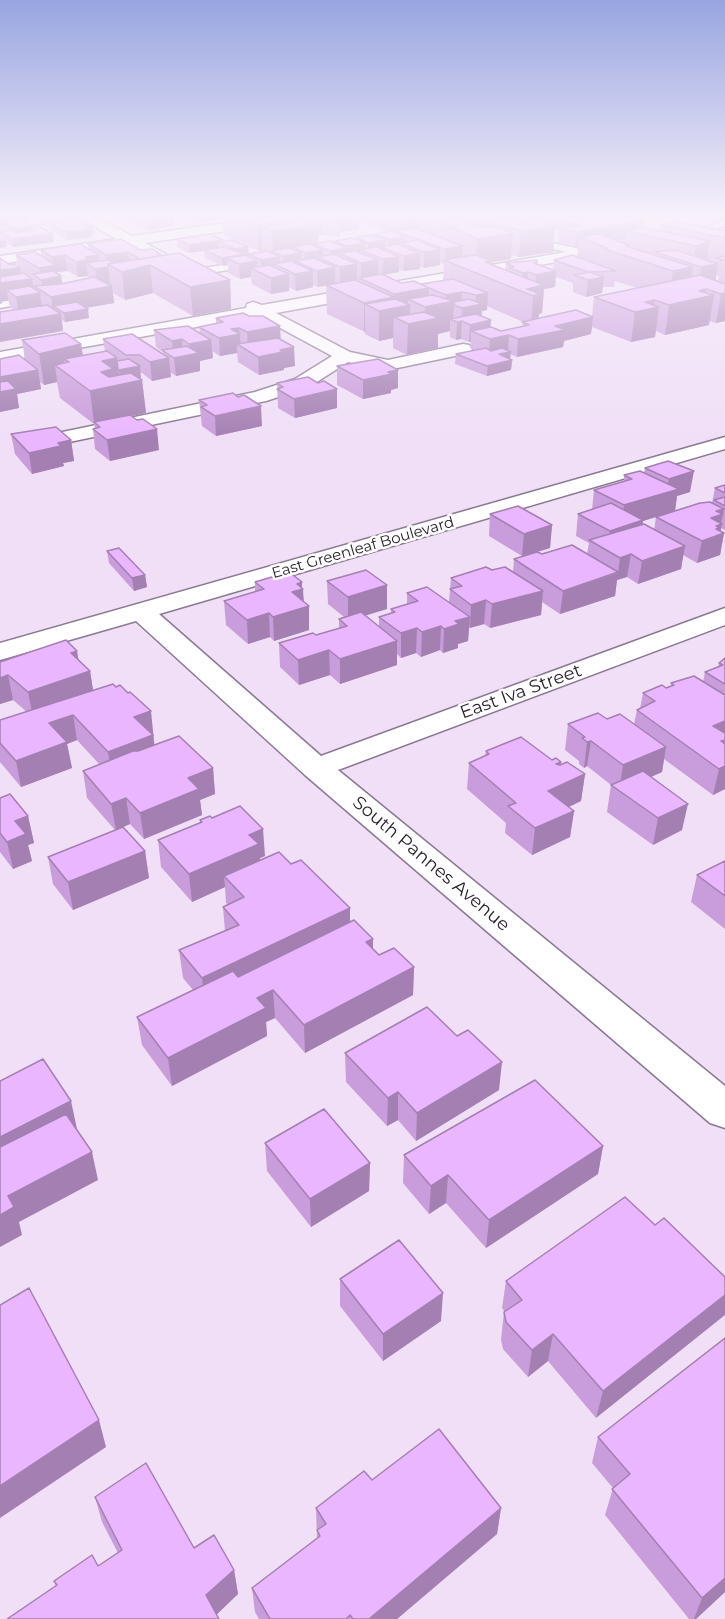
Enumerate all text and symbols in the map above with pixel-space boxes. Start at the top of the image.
street label: East Greenleaf Boulevard [270,513,456,583]
street label: East Iva Street [457,660,585,724]
street label: South Pannes Avenue [348,792,514,936]

